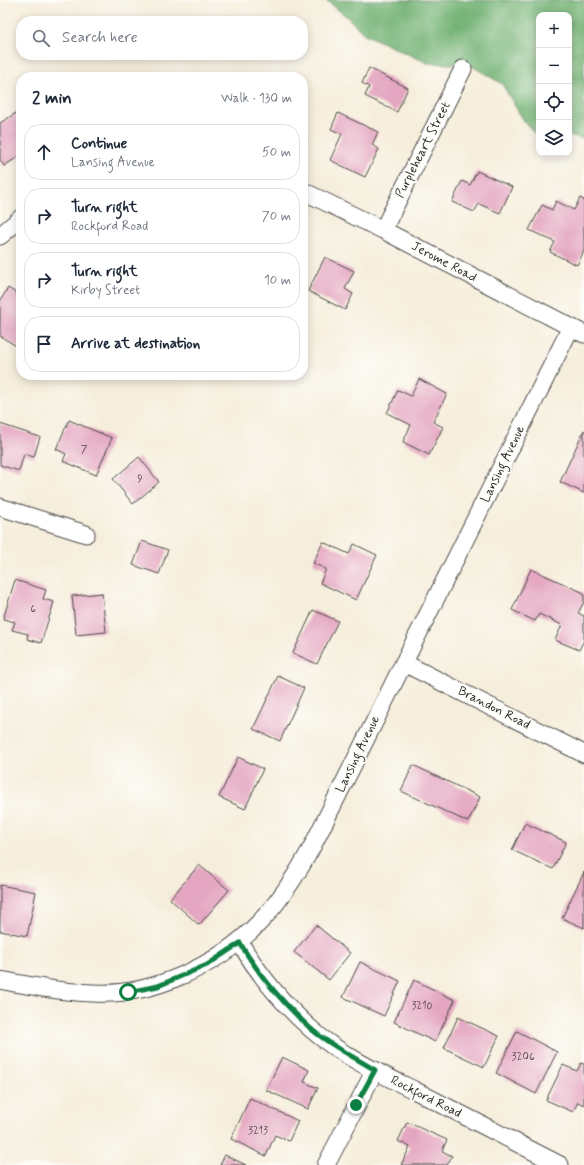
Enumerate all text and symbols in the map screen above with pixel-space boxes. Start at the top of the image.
map controls [536,12,572,156]
button: + [536,12,572,48]
search box [16,16,308,60]
icon: search [30,27,52,49]
text: Search here [62,28,138,48]
button: − [536,48,572,84]
button: locate [536,84,572,120]
text: 2 min [32,87,72,109]
text: Walk · 130 m [221,90,292,107]
street label: Purpleheart Street [391,99,455,201]
button: layers [536,120,572,156]
text: Continue [71,134,127,154]
icon: ahead [33,141,55,163]
text: 50 m [262,144,291,161]
text: Lansing Avenue [71,154,155,171]
text: Turn right [71,198,138,218]
icon: right [33,205,55,227]
text: 70 m [262,208,291,225]
text: Rockford Road [71,218,148,235]
street label: Jerome Road [408,238,480,286]
text: Turn right [71,262,138,282]
icon: right [33,269,55,291]
text: 10 m [264,272,291,289]
text: Kirby Street [71,282,140,299]
icon: arrive [33,333,55,355]
text: Arrive at destination [71,334,200,354]
street label: Lansing Avenue [477,423,531,506]
house number: 7 [81,443,88,457]
house number: 9 [137,472,143,486]
house number: 6 [30,602,36,616]
street label: Brandon Road [455,682,533,734]
street label: Lansing Avenue [332,713,386,796]
route start [119,983,137,1001]
house number: 3210 [411,999,433,1013]
house number: 3206 [511,1050,535,1064]
street label: Rockford Road [387,1072,464,1124]
route end [347,1096,365,1114]
house number: 3213 [248,1124,268,1138]

